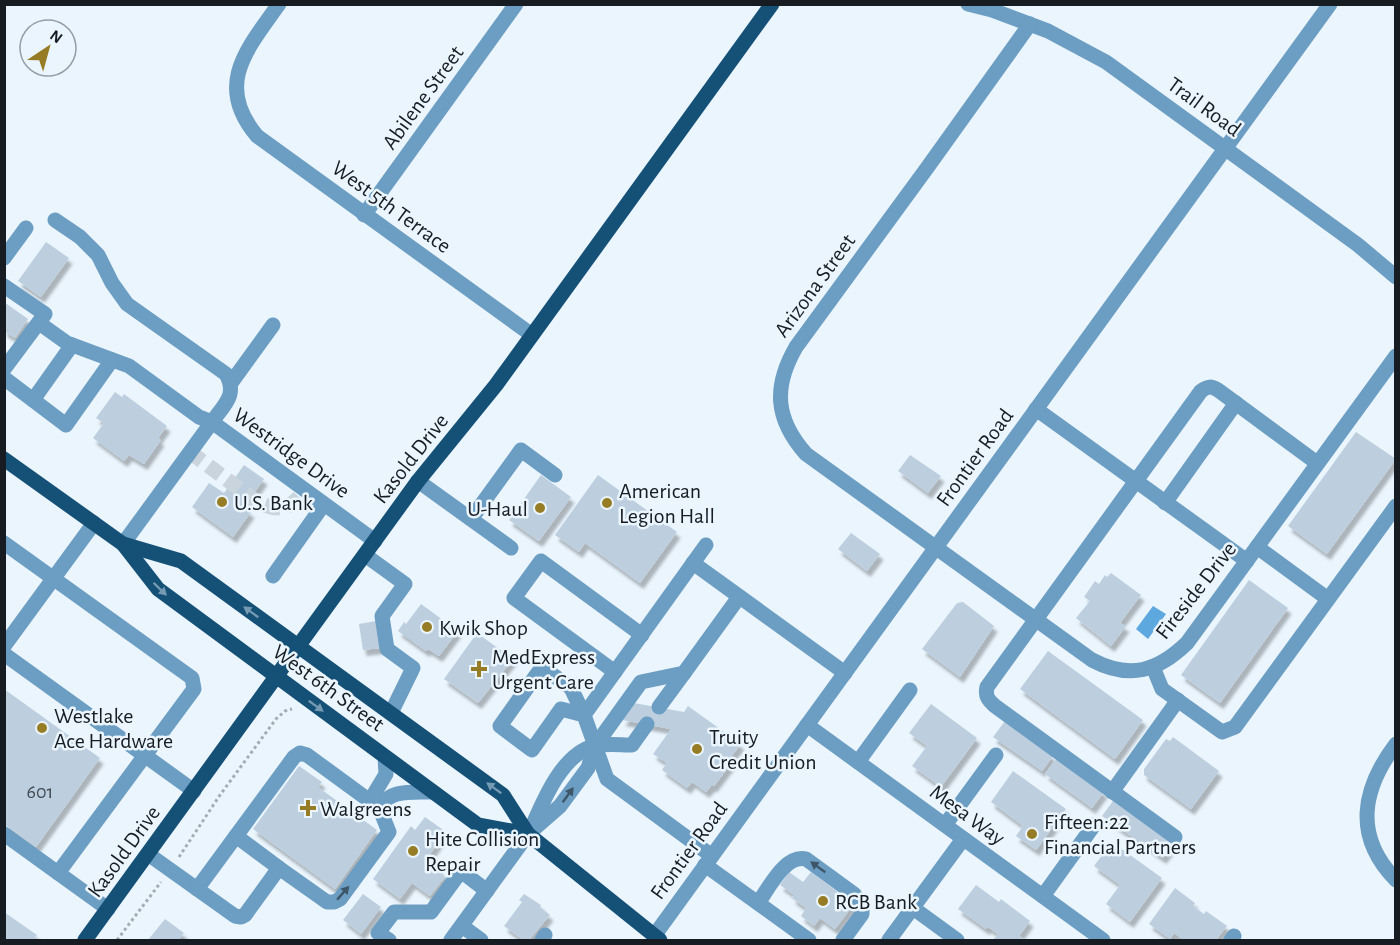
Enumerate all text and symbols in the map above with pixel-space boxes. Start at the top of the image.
north arrow [18,18,78,78]
text: N [47,27,65,46]
street label: Abilene Street [378,42,468,153]
street label: Trail Road [1164,73,1245,141]
street label: West 5th Terrace [328,156,455,257]
street label: Arizona Street [770,230,859,341]
street label: Westridge Drive [229,403,354,502]
street label: Frontier Road [932,405,1017,510]
street label: Kasold Drive [369,410,452,508]
place label: American Legion Hall [619,480,715,527]
place label: U.S. Bank [234,492,313,514]
marker: U.S. Bank [215,495,229,509]
marker: American Legion Hall [600,496,614,510]
place label: U-Haul [467,498,528,520]
marker: U-Haul [533,501,547,515]
street label: Fireside Drive [1151,538,1240,643]
one-way arrow [152,582,167,596]
one-way arrow [243,606,259,618]
place label: Kwik Shop [439,617,528,639]
marker: Kwik Shop [420,620,434,634]
street label: West 6th Street [269,640,388,735]
place label: MedExpress Urgent Care [492,646,595,693]
marker: MedExpress Urgent Care [470,660,488,678]
one-way arrow [308,699,323,711]
place label: Westlake Ace Hardware [54,705,173,752]
marker: Westlake Ace Hardware [35,721,49,735]
place label: Truity Credit Union [709,726,817,773]
marker: Truity Credit Union [690,742,704,756]
street label: Mesa Way [926,780,1009,850]
house number: 601 [27,782,53,802]
one-way arrow [486,782,502,794]
one-way arrow [562,787,574,803]
place label: Walgreens [320,798,412,820]
street label: Frontier Road [646,798,731,903]
marker: Walgreens [301,801,315,815]
street label: Kasold Drive [83,802,164,901]
place label: Fifteen:22 Financial Partners [1044,811,1196,858]
marker: Fifteen:22 Financial Partners [1025,827,1039,841]
place label: Hite Collision Repair [425,828,539,875]
marker: Hite Collision Repair [406,844,420,858]
one-way arrow [810,862,825,874]
one-way arrow [337,885,350,901]
place label: RCB Bank [835,891,917,913]
marker: RCB Bank [816,894,830,908]

